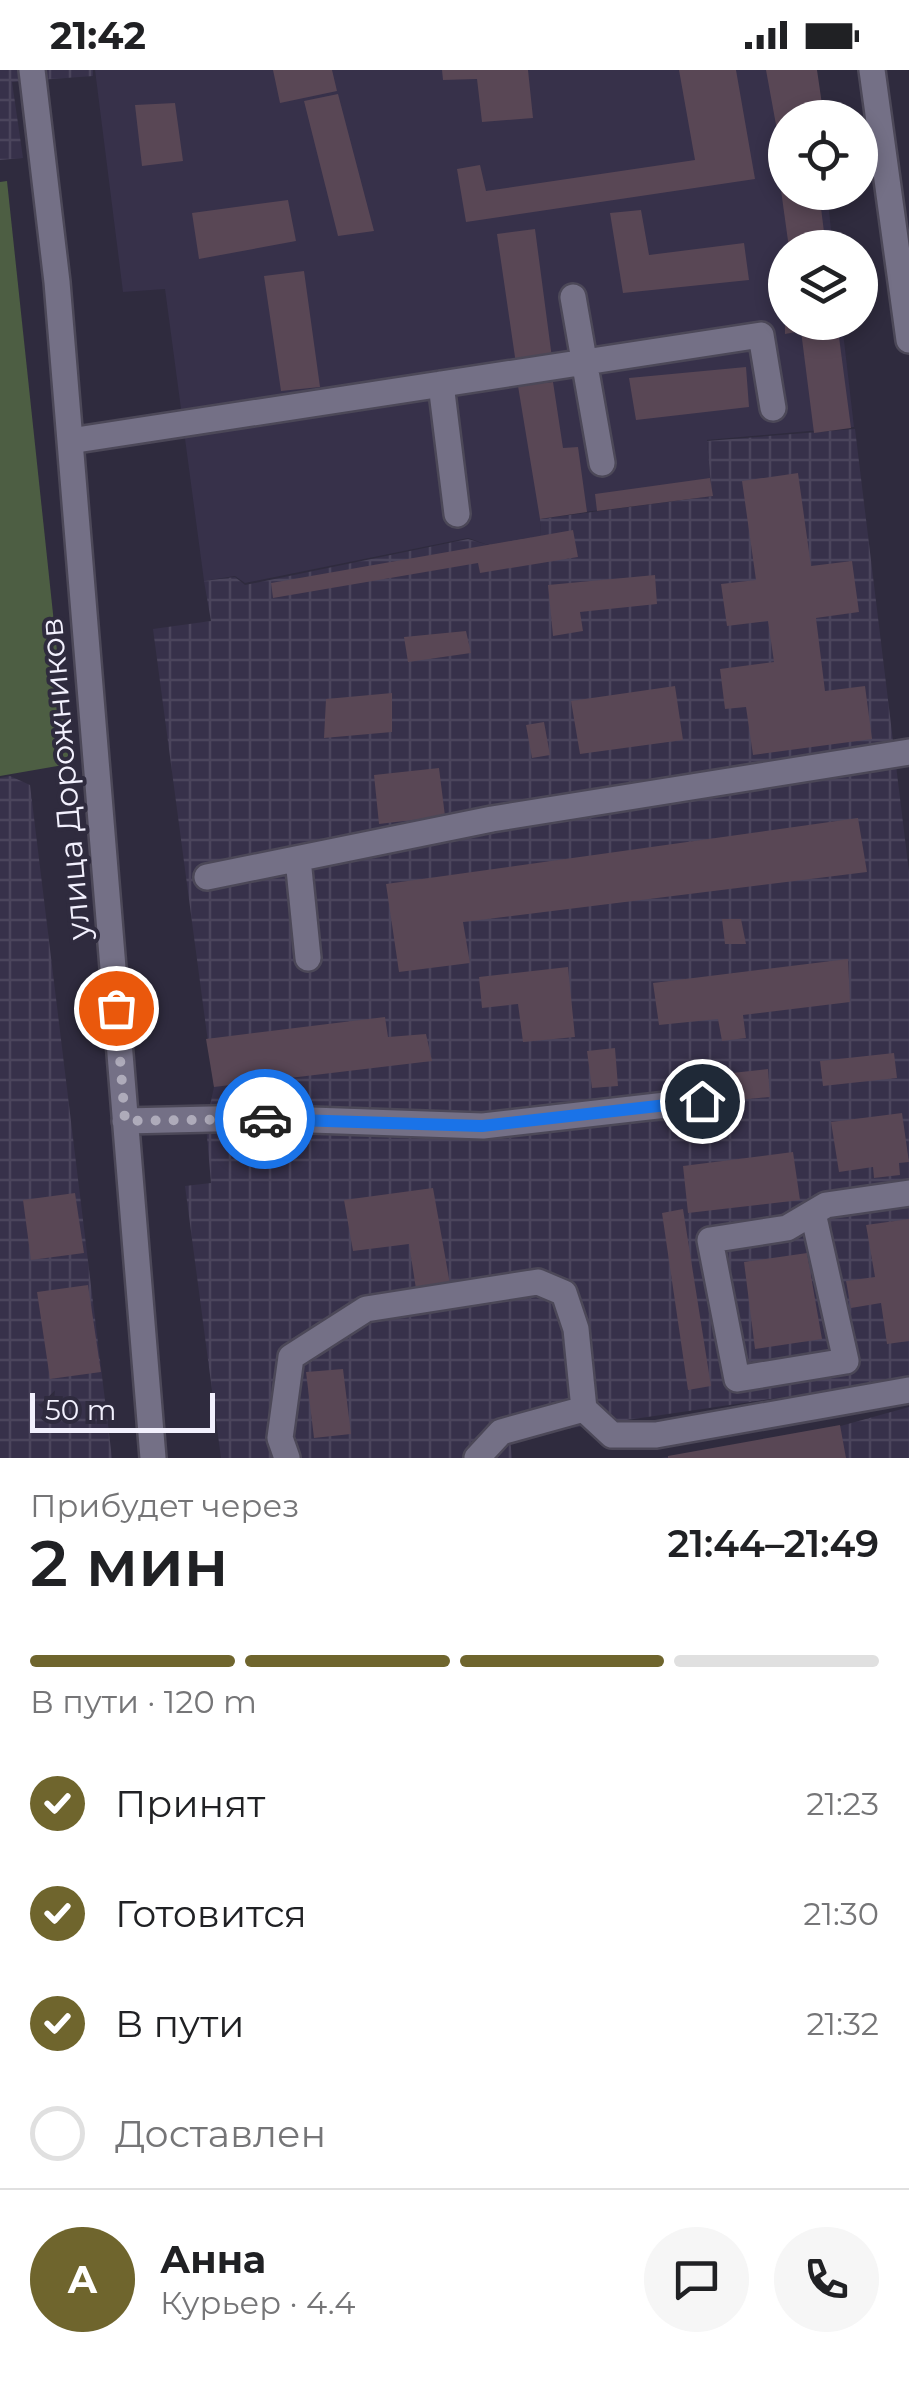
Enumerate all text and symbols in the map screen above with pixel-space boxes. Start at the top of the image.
text: 21:42 [50,12,146,59]
map controls [768,100,878,340]
button: locate [768,100,878,210]
button: layers [768,230,878,340]
street label: улица Дорожников [31,616,98,943]
pin [74,966,159,1051]
icon: bag [89,981,144,1036]
pin [660,1059,745,1144]
courier [215,1069,315,1169]
icon: home [675,1074,730,1129]
icon: car [238,1092,293,1147]
scale bar [30,1388,215,1432]
text: 50 m [45,1393,116,1427]
text: Прибудет через [30,1486,299,1525]
text: 21:44–21:49 [667,1520,879,1567]
text: 2 мин [30,1523,228,1602]
text: В пути · 120 m [30,1682,257,1721]
icon: check [30,1776,85,1831]
text: Принят [115,1780,265,1827]
text: 21:23 [806,1784,879,1823]
icon: check [30,1886,85,1941]
text: Готовится [115,1890,307,1937]
text: 21:30 [803,1894,879,1933]
icon: check [30,1996,85,2051]
text: В пути [115,2000,244,2047]
text: 21:32 [806,2004,879,2043]
text: Доставлен [115,2110,326,2157]
button: chat [644,2227,749,2332]
button: phone [774,2227,879,2332]
text: Анна [160,2236,266,2283]
text: А [67,2256,98,2303]
text: Курьер · 4.4 [160,2283,355,2322]

